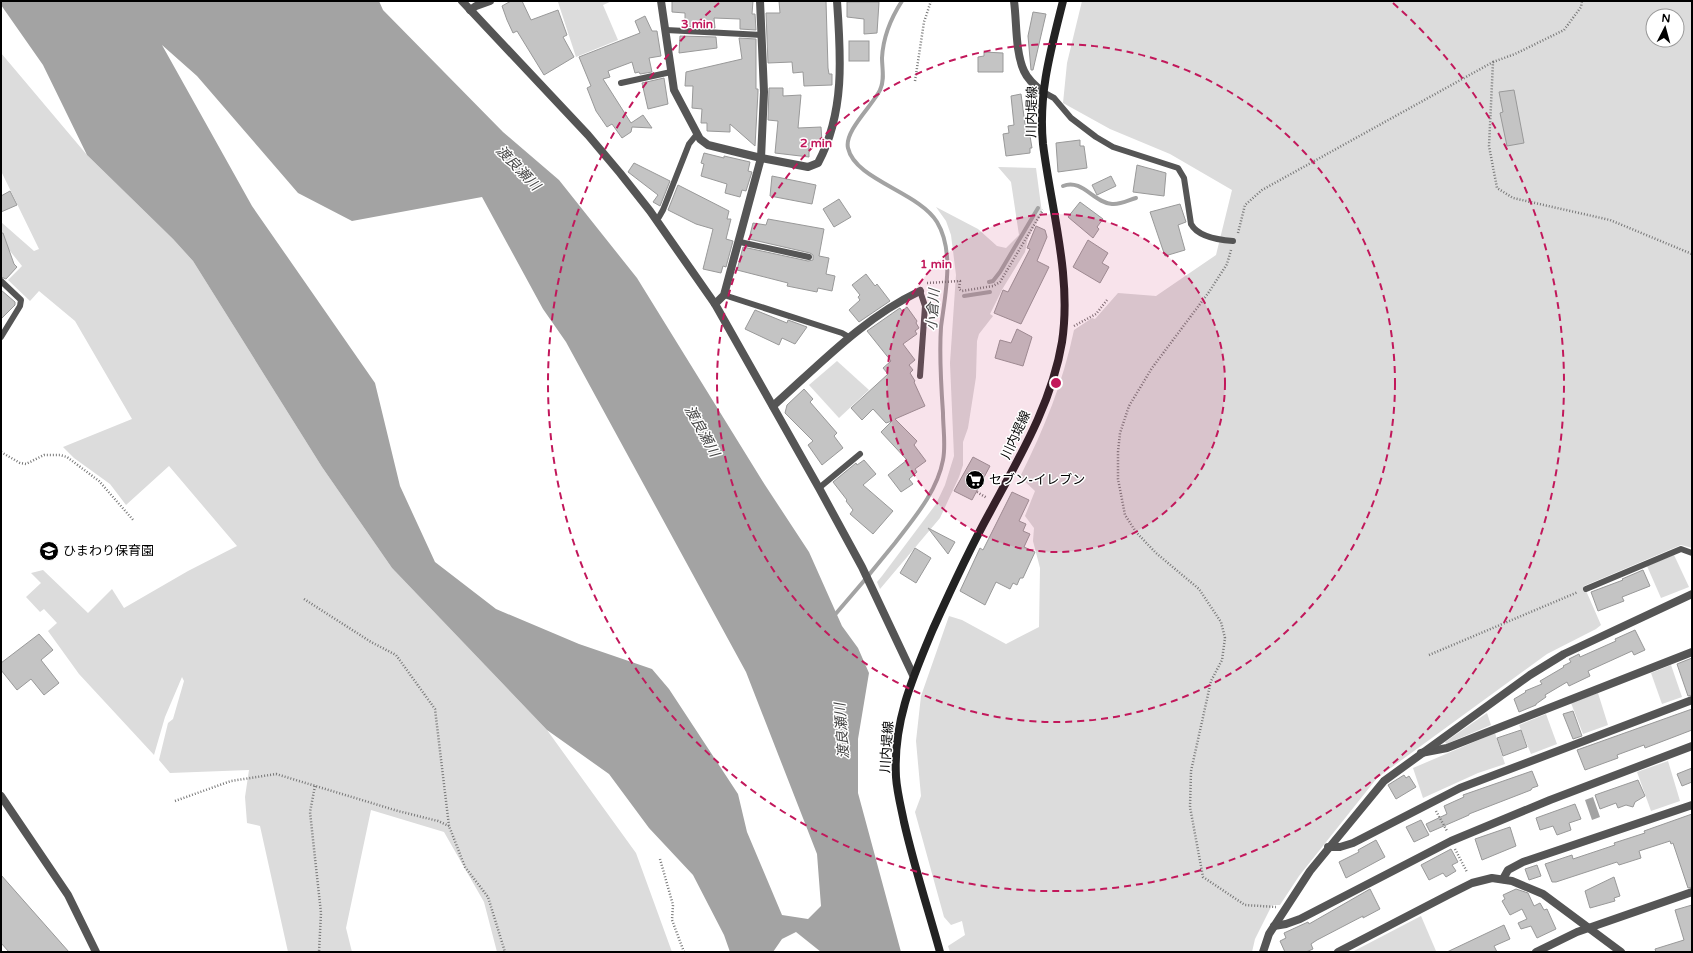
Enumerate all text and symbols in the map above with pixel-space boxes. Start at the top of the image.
north arrow [1645,8,1685,48]
text: N [1661,12,1671,25]
text: 3 min [681,17,713,31]
street label: 川内堤線 [1024,86,1040,138]
text: 2 min [800,136,832,150]
water label: 渡良瀬川 [492,142,545,195]
text: 1 min [920,257,952,271]
water label: 小倉川 [923,286,943,332]
centre of rings [1049,376,1063,390]
water label: 渡良瀬川 [681,402,724,461]
street label: 川内堤線 [998,408,1034,462]
supermarket icon: セブン-イレブン [964,469,986,491]
place label: セブン-イレブン [989,472,1085,488]
school or university icon: ひまわり保育園 [38,540,60,562]
place label: ひまわり保育園 [63,543,154,559]
water label: 渡良瀬川 [831,700,852,760]
street label: 川内堤線 [877,720,897,774]

